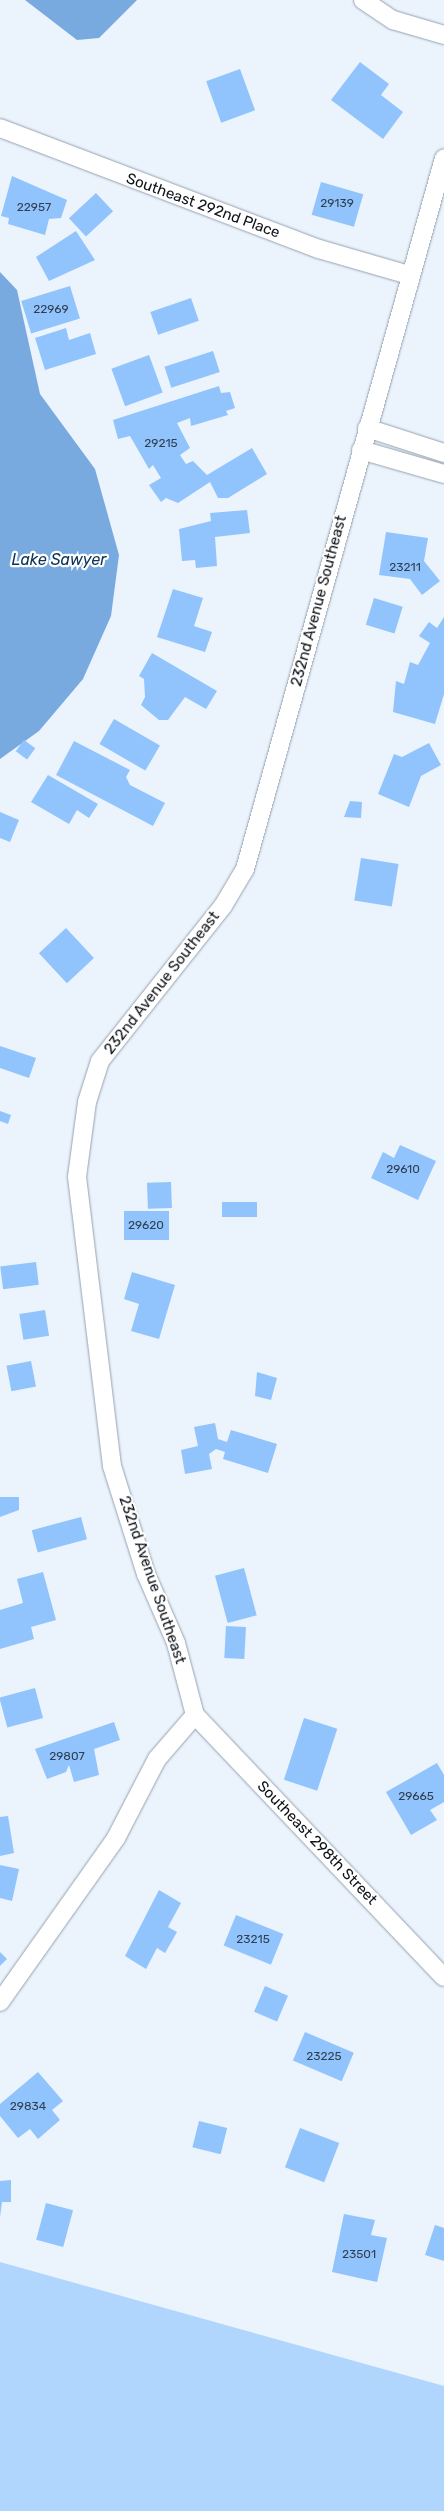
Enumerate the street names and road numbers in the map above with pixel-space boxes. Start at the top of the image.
street label: Southeast 292nd Place [124,170,282,242]
street label: 232nd Avenue Southeast [287,513,351,689]
street label: 232nd Avenue Southeast [101,908,223,1058]
street label: 232nd Avenue Southeast [115,1494,189,1666]
street label: Southeast 298th Street [253,1777,381,1909]

